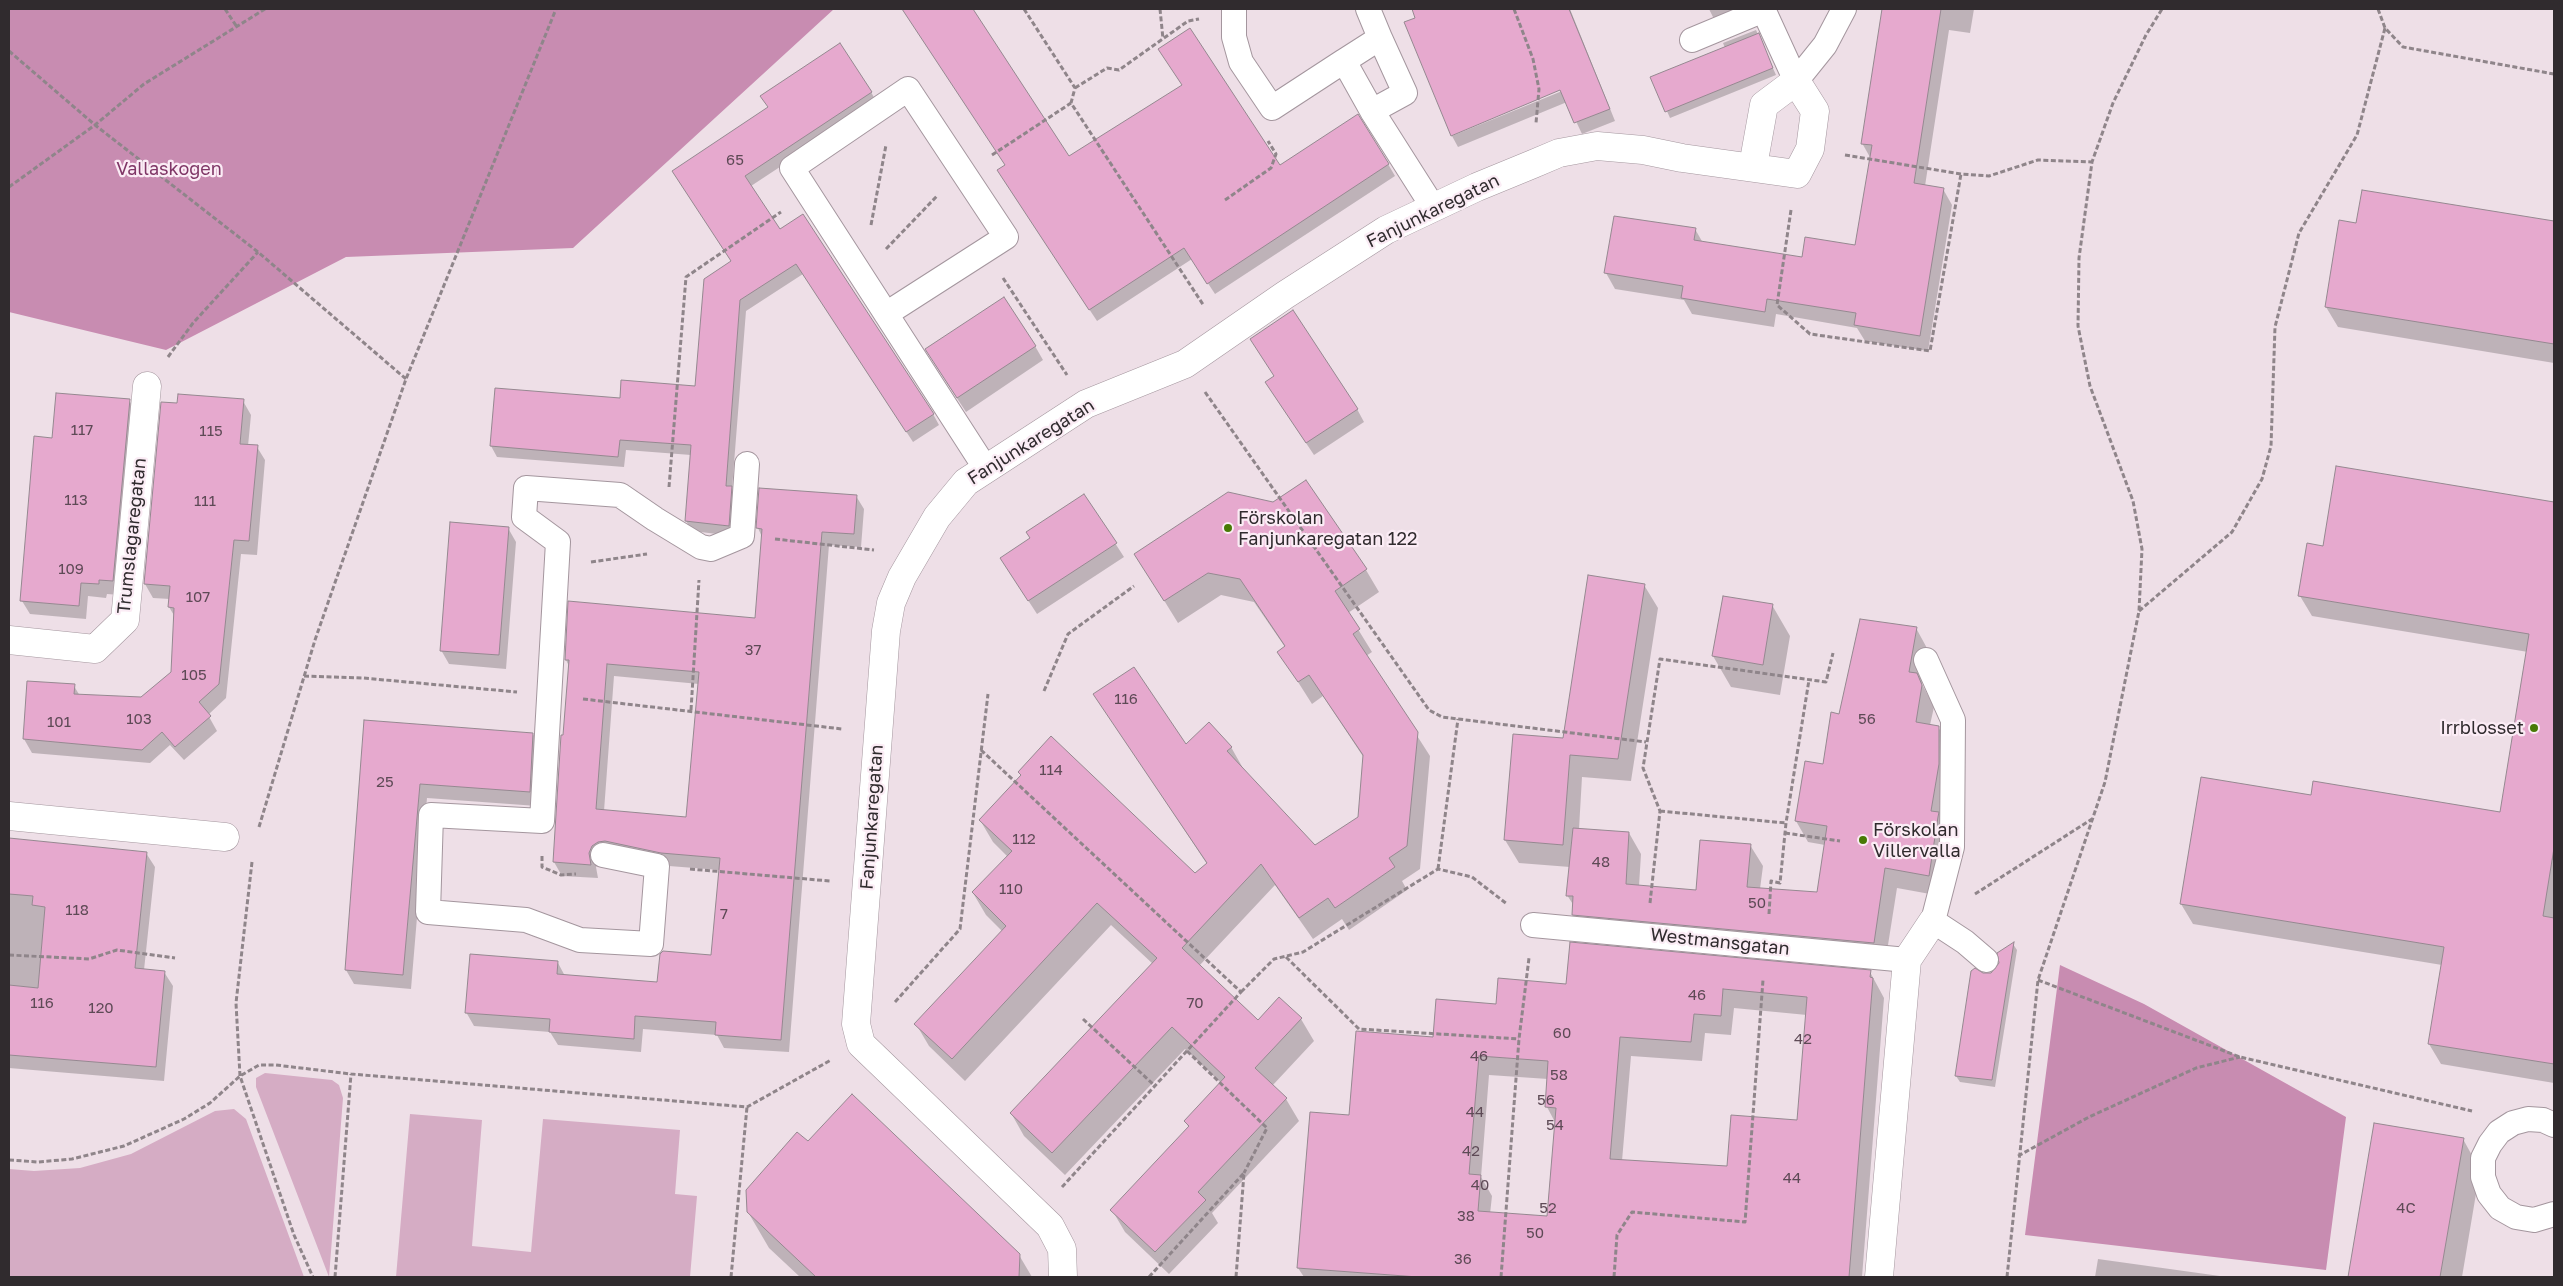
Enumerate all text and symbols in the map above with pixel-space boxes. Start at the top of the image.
house number: 65 [726,151,744,169]
park label: Vallaskogen [116,158,222,180]
street label: Fanjunkaregatan [1363,169,1503,253]
street label: Fanjunkaregatan [964,394,1098,490]
house number: 117 [71,421,93,439]
house number: 115 [199,422,223,440]
street label: Trumslagaregatan [113,457,151,615]
house number: 113 [64,491,88,509]
house number: 111 [194,492,216,510]
place label: Förskolan Fanjunkaregatan 122 [1238,507,1417,550]
marker: Förskolan Fanjunkaregatan 122 [1222,522,1234,534]
house number: 109 [58,560,84,578]
house number: 107 [186,588,210,606]
house number: 37 [745,641,761,659]
house number: 105 [181,666,207,684]
house number: 116 [1114,690,1138,708]
house number: 103 [126,710,152,728]
house number: 56 [1858,710,1876,728]
house number: 101 [47,713,71,731]
place label: Irrblosset [2440,717,2524,739]
marker: Irrblosset [2528,722,2540,734]
street label: Fanjunkaregatan [856,744,888,890]
house number: 114 [1039,761,1063,779]
house number: 25 [376,773,394,791]
place label: Förskolan Villervalla [1873,819,1961,862]
house number: 112 [1012,830,1036,848]
marker: Förskolan Villervalla [1857,834,1869,846]
house number: 48 [1592,853,1610,871]
house number: 110 [999,880,1023,898]
house number: 50 [1748,894,1766,912]
house number: 118 [65,901,89,919]
house number: 7 [720,905,728,923]
street label: Westmansgatan [1649,924,1791,960]
house number: 46 [1688,986,1706,1004]
house number: 116 [30,994,54,1012]
house number: 70 [1186,994,1204,1012]
house number: 120 [88,999,114,1017]
house number: 60 [1553,1024,1571,1042]
house number: 42 [1794,1030,1812,1048]
house number: 46 [1470,1047,1488,1065]
house number: 58 [1550,1066,1568,1084]
house number: 56 [1537,1091,1555,1109]
house number: 44 [1466,1103,1484,1121]
house number: 54 [1546,1116,1564,1134]
house number: 42 [1462,1142,1480,1160]
house number: 44 [1783,1169,1801,1187]
house number: 40 [1471,1176,1489,1194]
house number: 52 [1539,1199,1557,1217]
house number: 4C [2396,1199,2416,1217]
house number: 38 [1457,1207,1475,1225]
house number: 50 [1526,1224,1544,1242]
house number: 36 [1454,1250,1472,1268]

